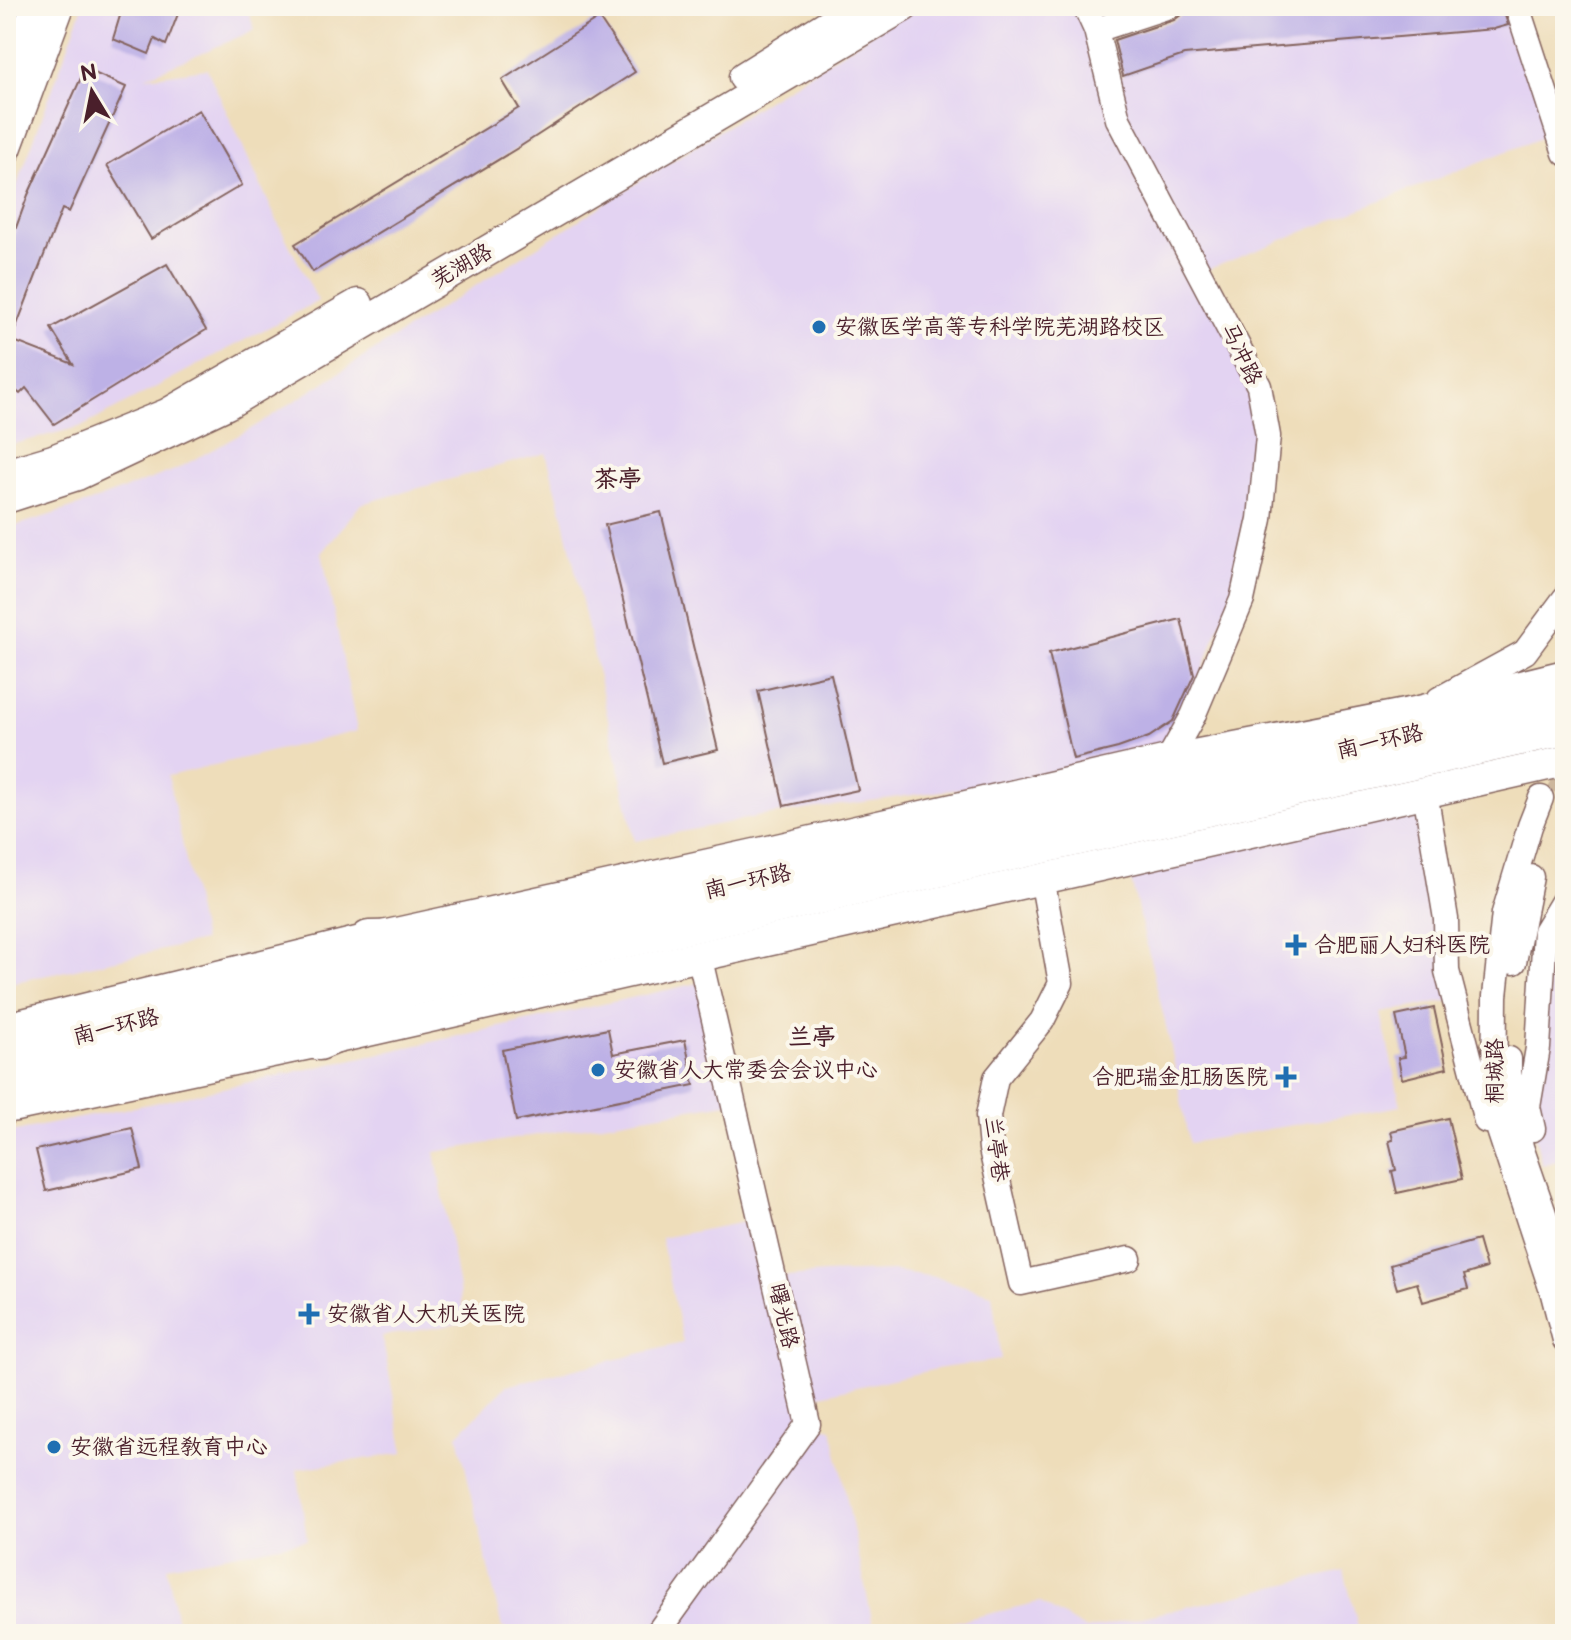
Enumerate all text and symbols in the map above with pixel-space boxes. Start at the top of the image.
north arrow [52,52,132,132]
text: N [78,59,99,89]
street label: 芜湖路 [427,238,497,294]
place label: 安徽医学高等专科学院芜湖路校区 [835,314,1165,341]
marker: 安徽医学高等专科学院芜湖路校区 [810,318,828,336]
street label: 马冲路 [1214,318,1268,390]
district label: 茶亭 [594,465,642,494]
street label: 南一环路 [1334,719,1426,765]
street label: 南一环路 [702,859,794,905]
place label: 合肥丽人妇科医院 [1314,932,1490,959]
marker: 合肥丽人妇科医院 [1285,934,1307,956]
street label: 南一环路 [70,1003,162,1051]
district label: 兰亭 [788,1023,836,1052]
street label: 桐城路 [1482,1038,1509,1104]
place label: 安徽省人大常委会会议中心 [614,1057,878,1084]
marker: 安徽省人大常委会会议中心 [589,1061,607,1079]
place label: 合肥瑞金肛肠医院 [1092,1064,1268,1091]
marker: 合肥瑞金肛肠医院 [1275,1066,1297,1088]
street label: 兰亭巷 [979,1115,1013,1183]
street label: 曙光路 [762,1281,804,1351]
place label: 安徽省人大机关医院 [327,1301,525,1328]
marker: 安徽省人大机关医院 [298,1303,320,1325]
place label: 安徽省远程教育中心 [70,1434,268,1461]
marker: 安徽省远程教育中心 [45,1438,63,1456]

